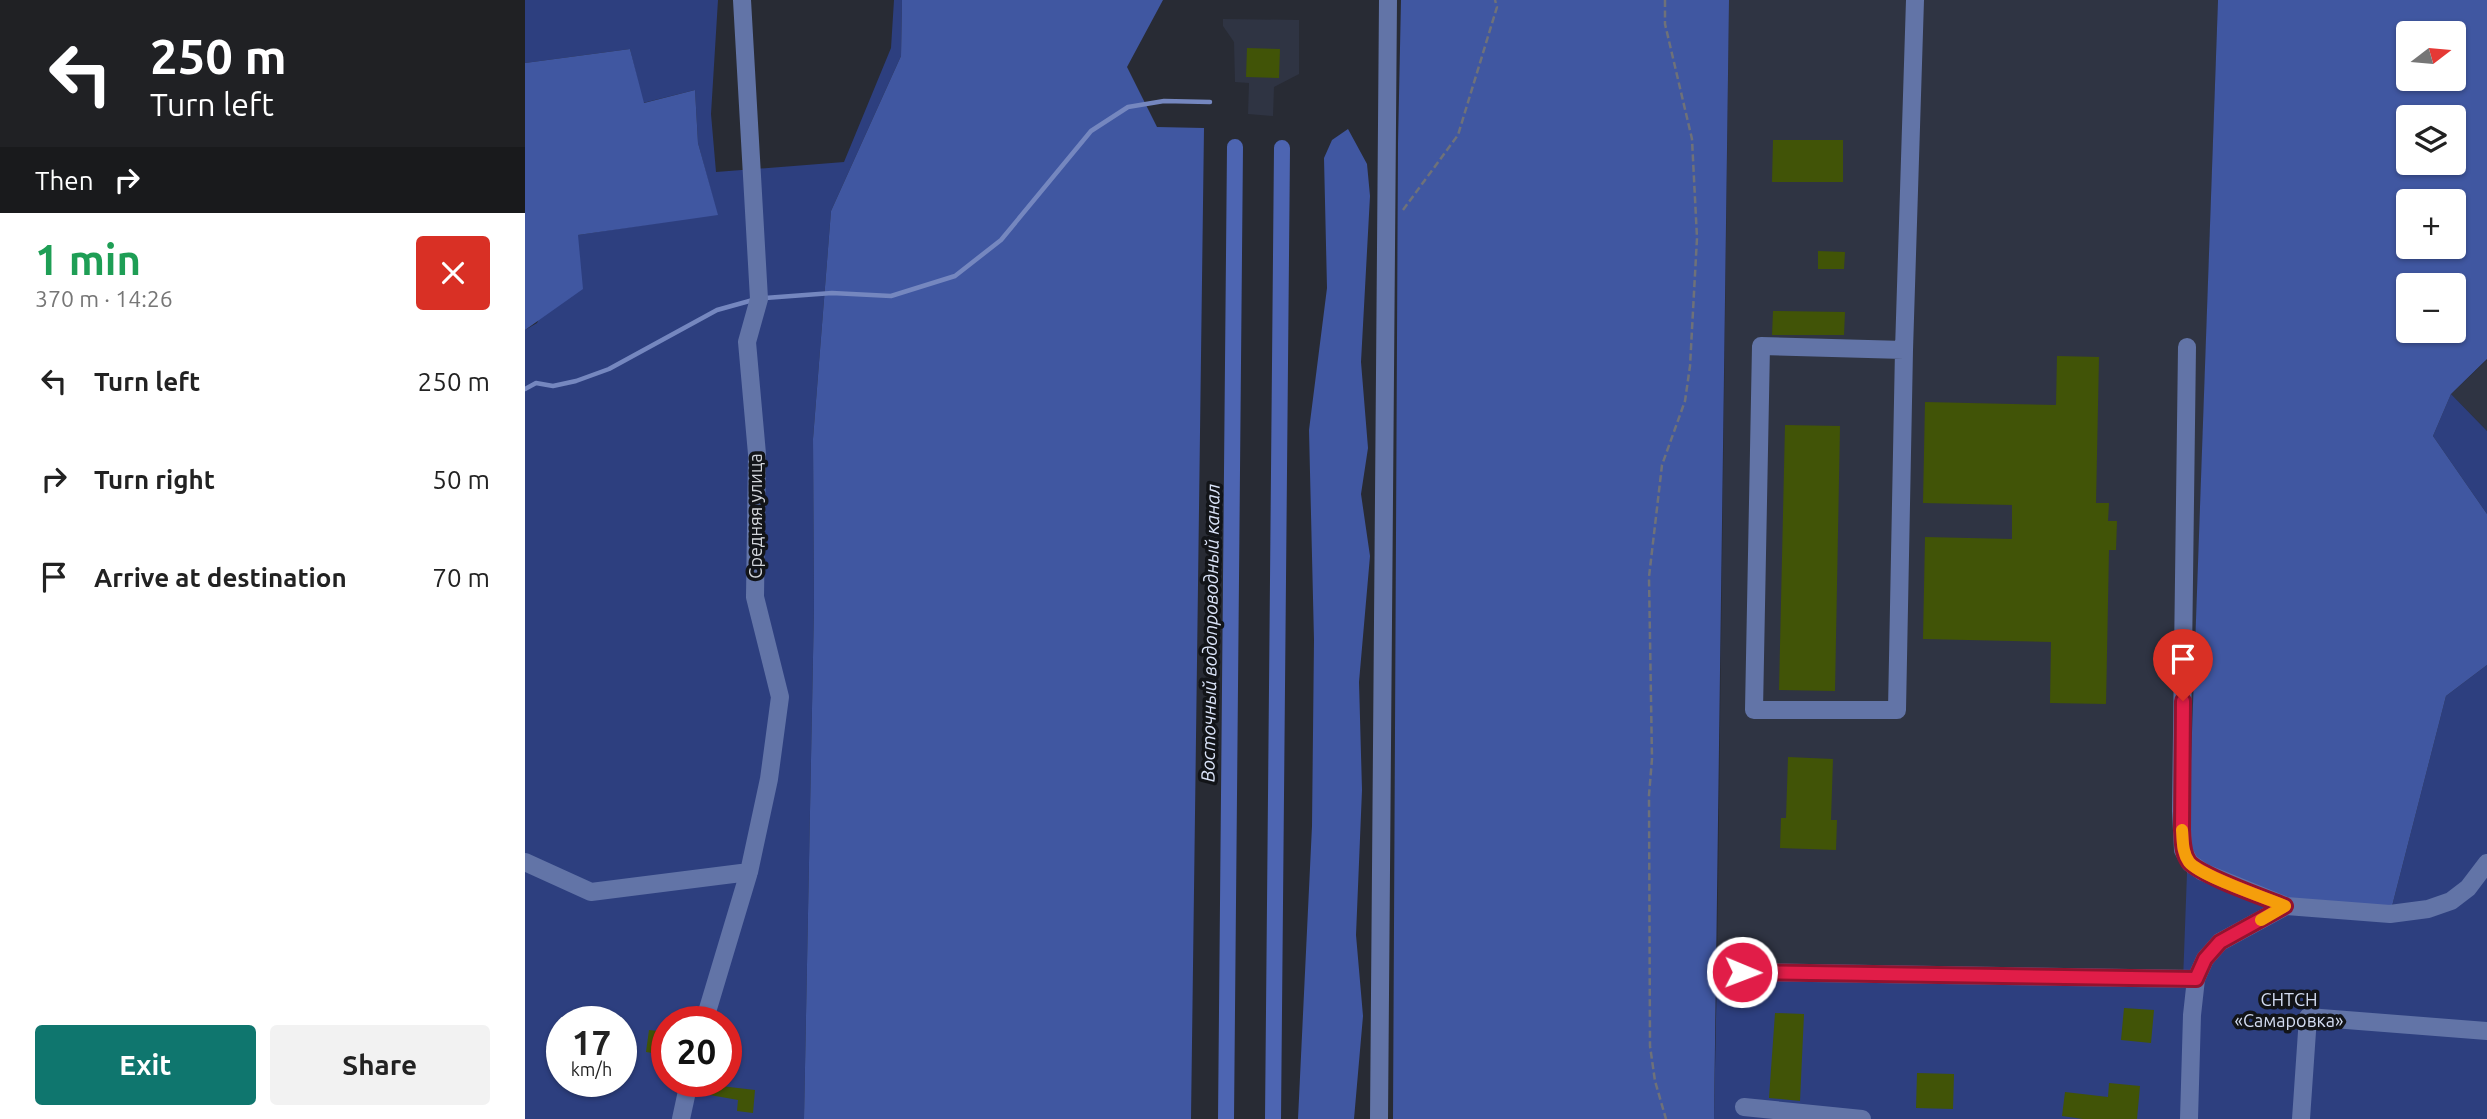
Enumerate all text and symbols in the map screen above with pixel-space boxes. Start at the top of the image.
north arrow [2396,21,2466,91]
map controls [2396,21,2466,343]
icon: left [35,28,126,119]
text: 250 m [150,28,287,83]
text: Turn left [150,86,274,122]
button: layers [2396,105,2466,175]
icon: right [108,161,146,199]
text: Then [35,166,94,195]
button: + [2396,189,2466,259]
text: 1 min [35,236,141,283]
button: close [416,236,490,310]
button: − [2396,273,2466,343]
text: 370 m · 14:26 [35,286,173,311]
icon: left [35,362,73,400]
text: Turn left [94,367,200,396]
text: 250 m [418,367,490,396]
street label: Средняя улица [745,453,765,579]
icon: right [35,460,73,498]
text: Turn right [94,465,215,494]
text: 50 m [432,465,490,494]
water label: Восточный водопроводный канал [1196,483,1224,782]
icon: arrive [35,558,73,596]
text: Arrive at destination [94,563,347,592]
text: 70 m [432,563,490,592]
pin [2153,629,2213,701]
icon: arrive [2164,640,2202,678]
position arrow [1705,935,1779,1009]
park label: СНТСН «Самаровка» [2234,989,2344,1030]
speed limit sign: 20 [651,1006,742,1097]
text: 17 [572,1022,611,1062]
button: Exit [35,1025,256,1105]
button: Share [270,1025,490,1105]
text: km/h [571,1059,612,1079]

